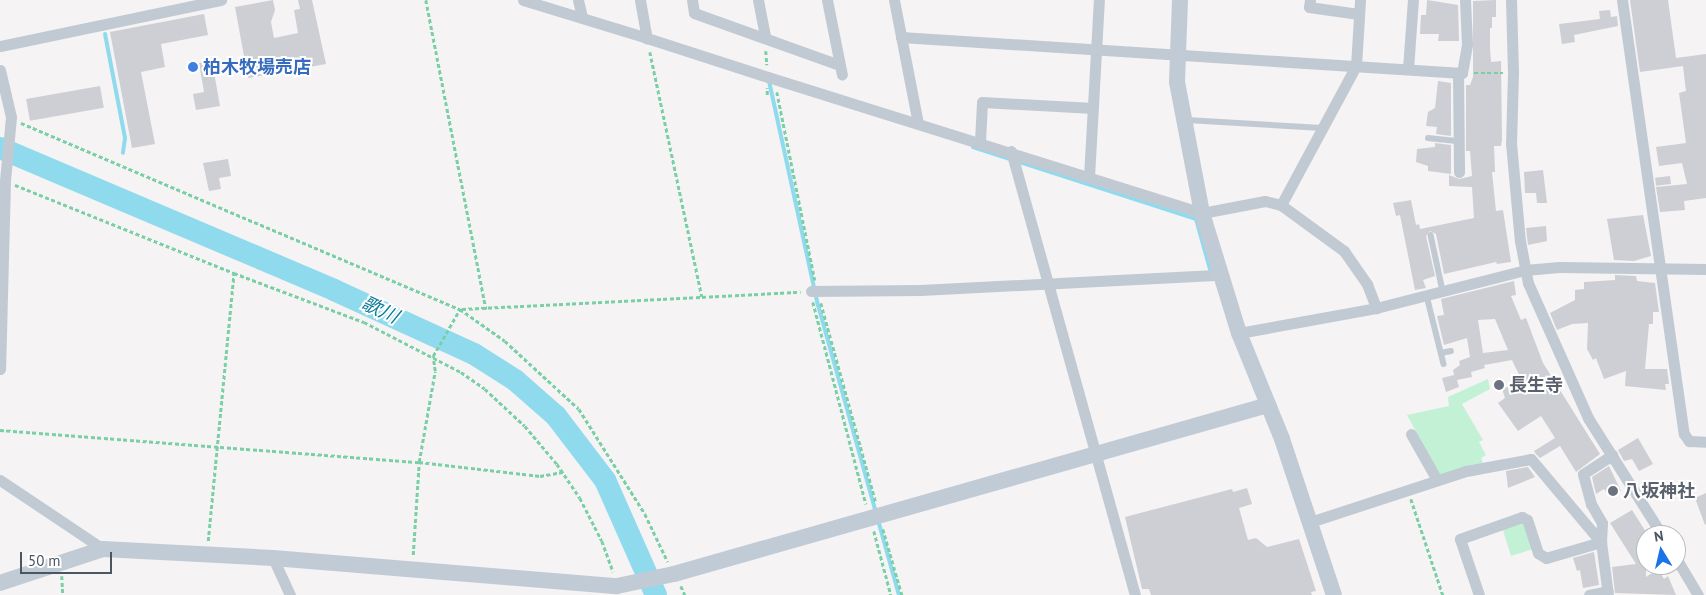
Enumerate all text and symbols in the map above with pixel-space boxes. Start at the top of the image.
place label: 柏木牧場売店 [203,56,311,78]
marker: 柏木牧場売店 [187,61,199,73]
water label: 歌川 [358,292,402,328]
place label: 長生寺 [1509,374,1563,396]
marker: 長生寺 [1493,379,1505,391]
place label: 八坂神社 [1623,480,1695,502]
marker: 八坂神社 [1607,485,1619,497]
north arrow [1636,525,1686,575]
text: N [1653,527,1665,546]
scale bar [22,542,115,574]
text: 50 m [28,551,61,570]

